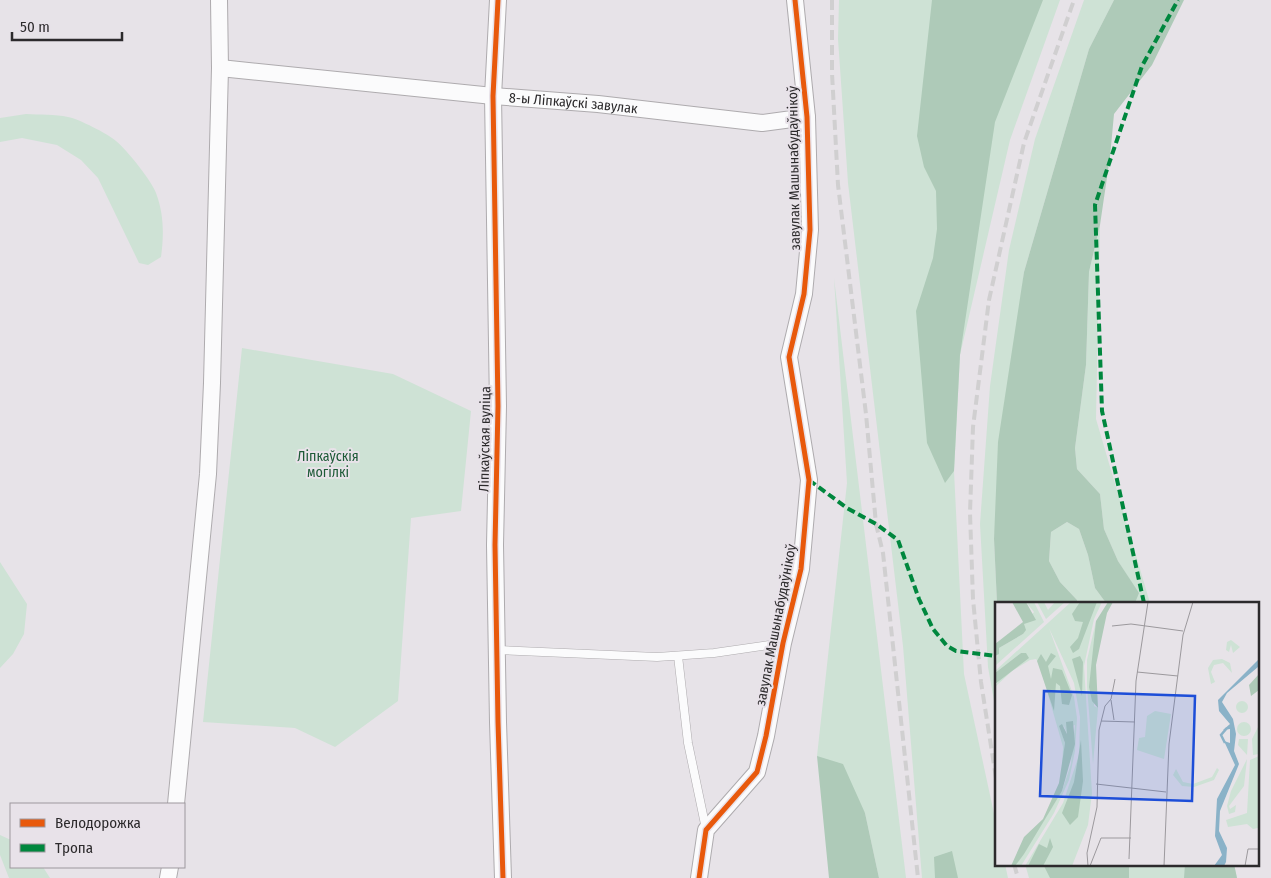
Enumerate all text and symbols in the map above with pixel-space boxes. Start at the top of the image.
scale bar [12,10,122,42]
text: 50 m [20,18,50,36]
street label: завулак Машынабудаўнікоў [784,85,804,250]
street label: 8-ы Ліпкаўскі завулак [508,89,639,117]
street label: Ліпкаўская вуліца [476,386,494,492]
park label: Ліпкаўскія могілкі [297,448,359,481]
street label: завулак Машынабудаўнікоў [752,542,800,707]
inset map [995,602,1258,866]
legend [10,803,185,868]
text: Велодорожка [55,814,141,832]
text: Тропа [55,839,93,857]

